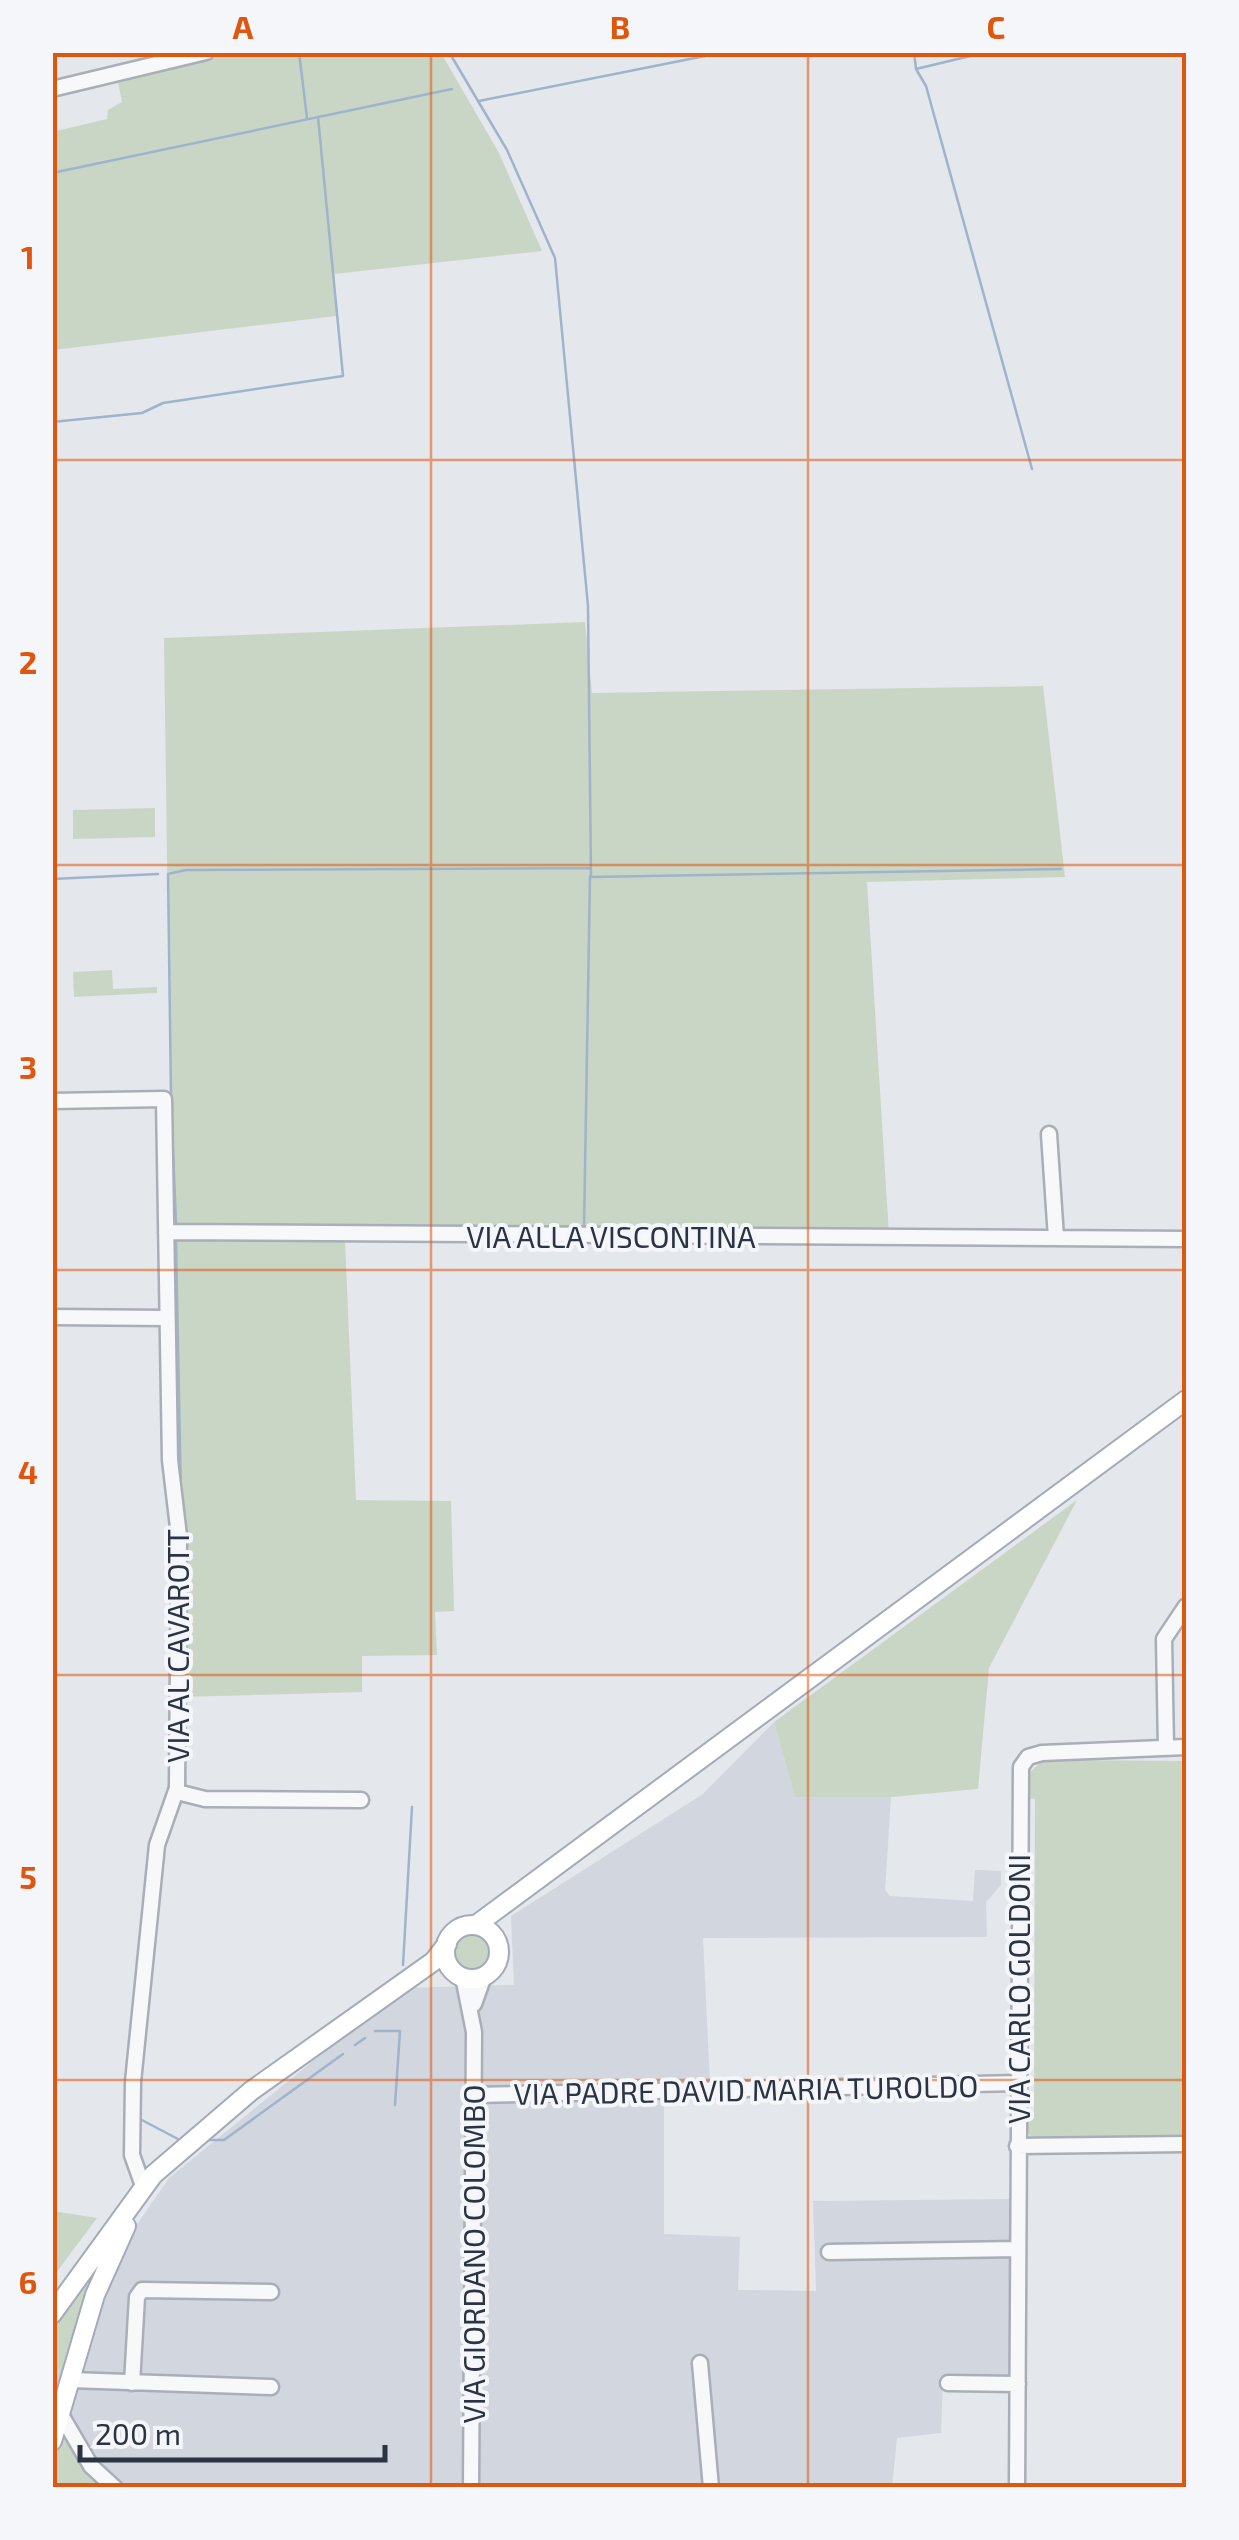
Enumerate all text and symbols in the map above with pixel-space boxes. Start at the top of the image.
text: A [233,7,254,45]
text: B [610,7,630,45]
text: C [987,7,1005,45]
text: 1 [21,237,35,275]
text: 2 [19,642,37,680]
text: 3 [19,1047,37,1085]
street label: VIA ALLA VISCONTINA [466,1218,756,1254]
text: 4 [18,1452,38,1490]
street label: VIA AL CAVAROTT [159,1529,195,1763]
street label: VIA CARLO GOLDONI [1000,1854,1036,2124]
text: 5 [19,1857,37,1895]
street label: VIA PADRE DAVID MARIA TUROLDO [513,2067,979,2111]
street label: VIA GIORDANO COLOMBO [455,2084,491,2424]
text: 6 [19,2262,37,2300]
scale bar [80,2400,385,2462]
text: 200 m [95,2415,181,2451]

